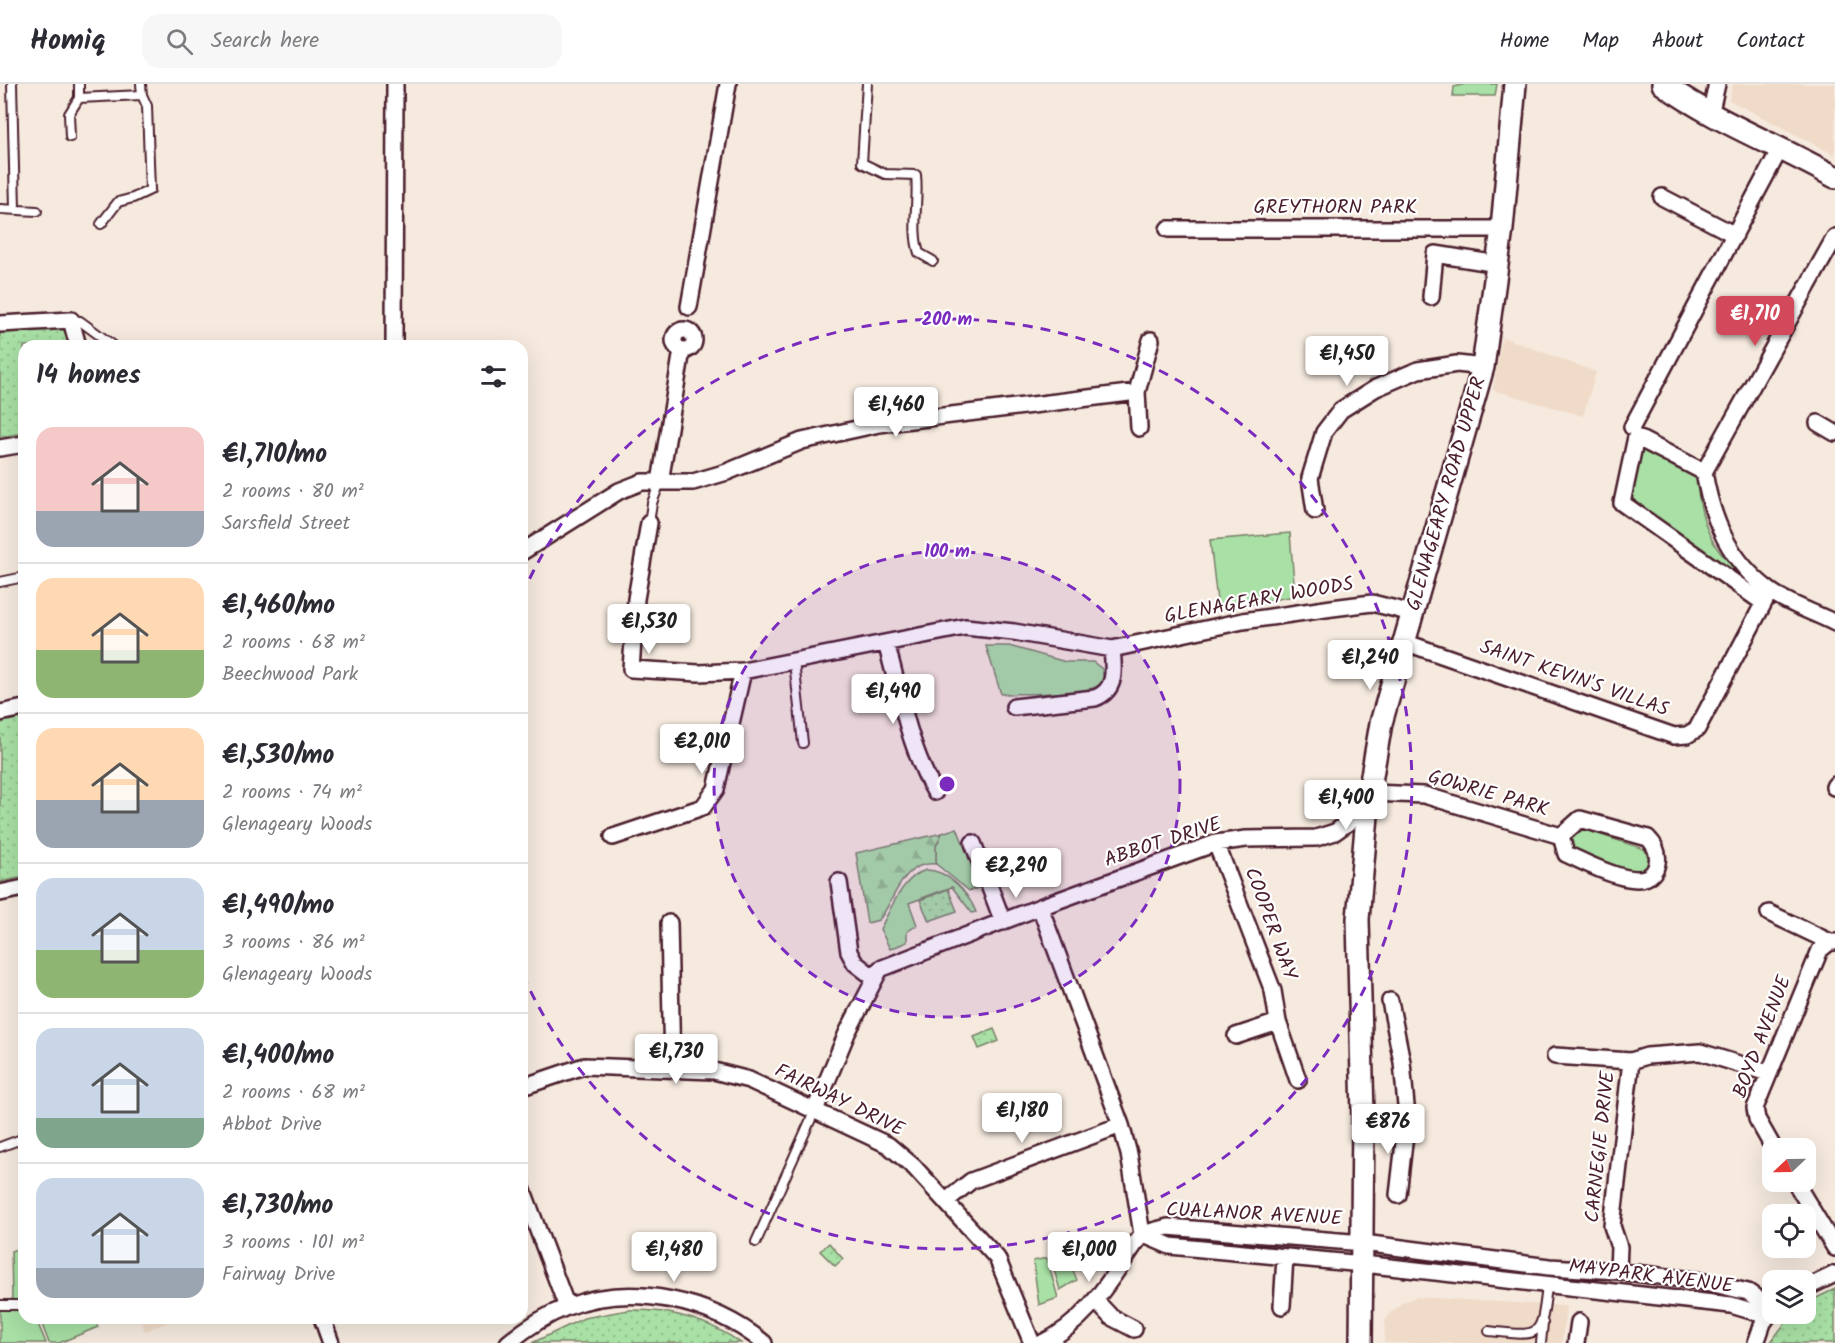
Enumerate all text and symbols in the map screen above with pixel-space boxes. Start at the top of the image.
search box [142,14,562,68]
text: Homiq [30,19,106,64]
text: Search here [211,24,319,59]
icon: search [163,25,196,58]
text: Home [1500,25,1549,58]
text: Map [1582,25,1619,58]
text: About [1652,25,1703,58]
text: Contact [1736,25,1805,58]
street label: GREYTHORN PARK [1253,192,1417,224]
pin: €1,710 [1706,296,1804,347]
text: €1,710 [1730,299,1780,331]
text: 200 m [922,306,973,335]
pin: €1,450 [1298,336,1396,387]
text: €1,450 [1319,339,1375,371]
text: 14 homes [36,355,141,397]
icon: filters [477,360,510,393]
street label: GLENAGEARY ROAD UPPER [1398,373,1496,615]
pin: €1,460 [847,387,945,438]
text: €1,460 [868,390,924,422]
text: €1,710/mo [222,434,327,476]
icon: home [84,451,156,523]
text: 2 rooms · 80 m² [222,476,364,508]
text: Sarsfield Street [222,508,350,540]
text: 100 m [924,538,970,567]
street label: GLENAGEARY WOODS [1162,569,1356,633]
text: €1,460/mo [222,585,335,627]
icon: home [84,602,156,674]
pin: €1,530 [600,604,698,655]
text: €1,530 [621,607,677,639]
text: 2 rooms · 68 m² [222,627,365,659]
street label: SAINT KEVIN'S VILLAS [1475,632,1673,727]
pin: €1,240 [1321,640,1419,691]
text: €1,240 [1342,643,1398,675]
text: Beechwood Park [222,659,358,691]
pin: €1,490 [844,674,942,725]
text: €1,490 [865,677,921,709]
pin: €2,010 [653,724,751,775]
text: €2,010 [674,727,730,759]
text: €1,530/mo [222,735,334,777]
icon: home [84,752,156,824]
street label: GOWRIE PARK [1424,761,1552,827]
centre of rings [937,774,957,794]
text: 2 rooms · 74 m² [222,777,362,809]
pin: €1,400 [1297,780,1395,831]
text: €1,400 [1318,783,1374,815]
text: Glenageary Woods [222,809,372,841]
street label: ABBOT DRIVE [1100,809,1227,877]
pin: €2,290 [967,848,1065,899]
text: €2,290 [985,851,1047,883]
street label: COOPER WAY [1235,863,1306,986]
text: €1,490/mo [222,885,334,927]
icon: home [84,902,156,974]
text: 3 rooms · 86 m² [222,927,365,959]
text: Glenageary Woods [222,959,372,991]
street label: BOYD AVENUE [1725,970,1802,1103]
pin: €1,730 [627,1034,725,1085]
text: €1,400/mo [222,1035,334,1077]
text: €1,730 [649,1037,703,1069]
icon: home [84,1052,156,1124]
street label: FAIRWAY DRIVE [769,1056,911,1147]
street label: CARNEGIE DRIVE [1577,1068,1625,1224]
text: 2 rooms · 68 m² [222,1077,365,1109]
pin: €1,180 [973,1093,1071,1144]
text: €1,180 [996,1096,1048,1128]
pin: €876 [1352,1104,1424,1155]
text: €876 [1366,1107,1410,1139]
text: Abbot Drive [222,1109,322,1141]
north arrow [1762,1138,1816,1192]
map controls [1762,1138,1816,1324]
text: €1,730/mo [222,1185,333,1227]
street label: CUALANOR AVENUE [1165,1194,1344,1236]
icon: home [84,1202,156,1274]
button: locate [1762,1204,1816,1258]
text: 3 rooms · 101 m² [222,1227,364,1259]
pin: €1,480 [625,1232,723,1283]
pin: €1,000 [1040,1232,1138,1283]
text: €1,480 [646,1235,702,1267]
text: €1,000 [1062,1235,1116,1267]
street label: MAYPARK AVENUE [1567,1251,1736,1303]
text: Fairway Drive [222,1259,335,1291]
button: layers [1762,1270,1816,1324]

